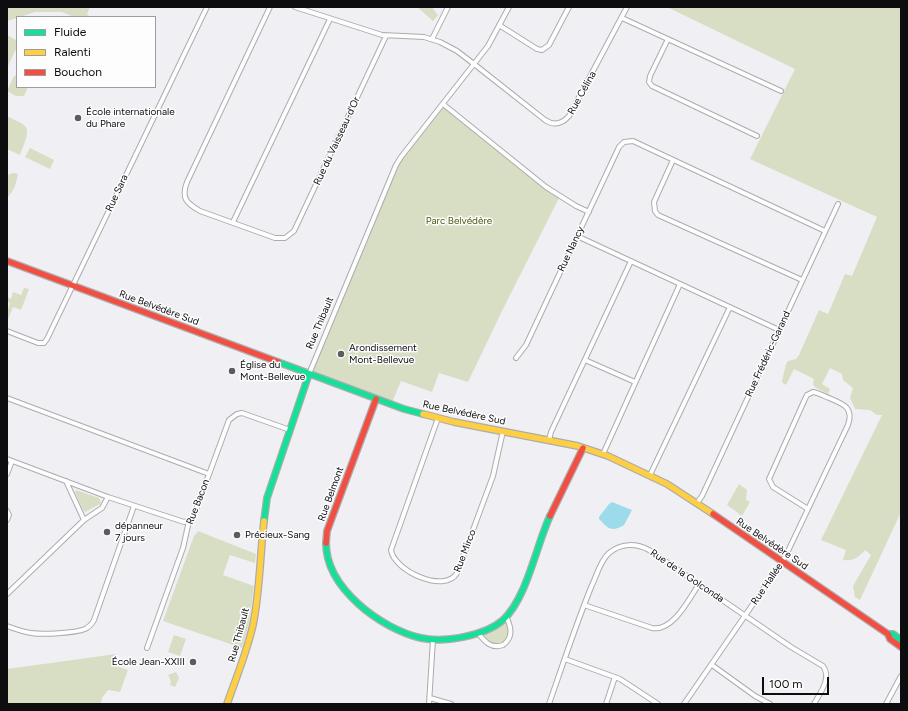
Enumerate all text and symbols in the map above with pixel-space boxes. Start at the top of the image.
legend [16,16,156,88]
text: Fluide [54,25,86,39]
text: Ralenti [54,45,91,59]
text: Bouchon [54,65,102,79]
street label: Rue Célina [565,69,599,117]
street label: Rue du Vaisseau-d'Or [311,95,363,187]
place label: École internationale du Phare [86,106,175,130]
marker: École internationale du Phare [73,113,83,123]
street label: Rue Sara [103,173,131,213]
park label: Parc Belvédère [426,215,492,227]
street label: Rue Nancy [555,224,587,274]
street label: Rue Belvédère Sud [117,288,201,328]
street label: Rue Thibault [304,295,336,351]
street label: Rue Frédéric-Garand [743,309,793,399]
place label: Arondissement Mont-Bellevue [349,342,417,366]
marker: Arondissement Mont-Bellevue [336,349,346,359]
place label: Église du Mont-Bellevue [240,359,305,382]
marker: Église du Mont-Bellevue [227,366,237,376]
street label: Rue Belvédère Sud [422,398,506,428]
street label: Rue Belmont [316,465,346,523]
street label: Rue Bacon [184,478,212,526]
street label: Rue Belvédère Sud [734,515,810,573]
place label: dépanneur 7 jours [115,520,163,544]
marker: dépanneur 7 jours [102,527,112,537]
street label: Rue Mirco [451,528,479,574]
place label: Précieux-Sang [245,529,310,541]
marker: Précieux-Sang [232,530,242,540]
street label: Rue de la Golconda [648,547,726,605]
street label: Rue Hallée [749,561,785,607]
street label: Rue Thibault [226,607,252,663]
place label: École Jean-XXIII [112,656,185,668]
marker: École Jean-XXIII [188,657,198,667]
scale bar [764,669,831,695]
text: 100 m [769,677,803,691]

